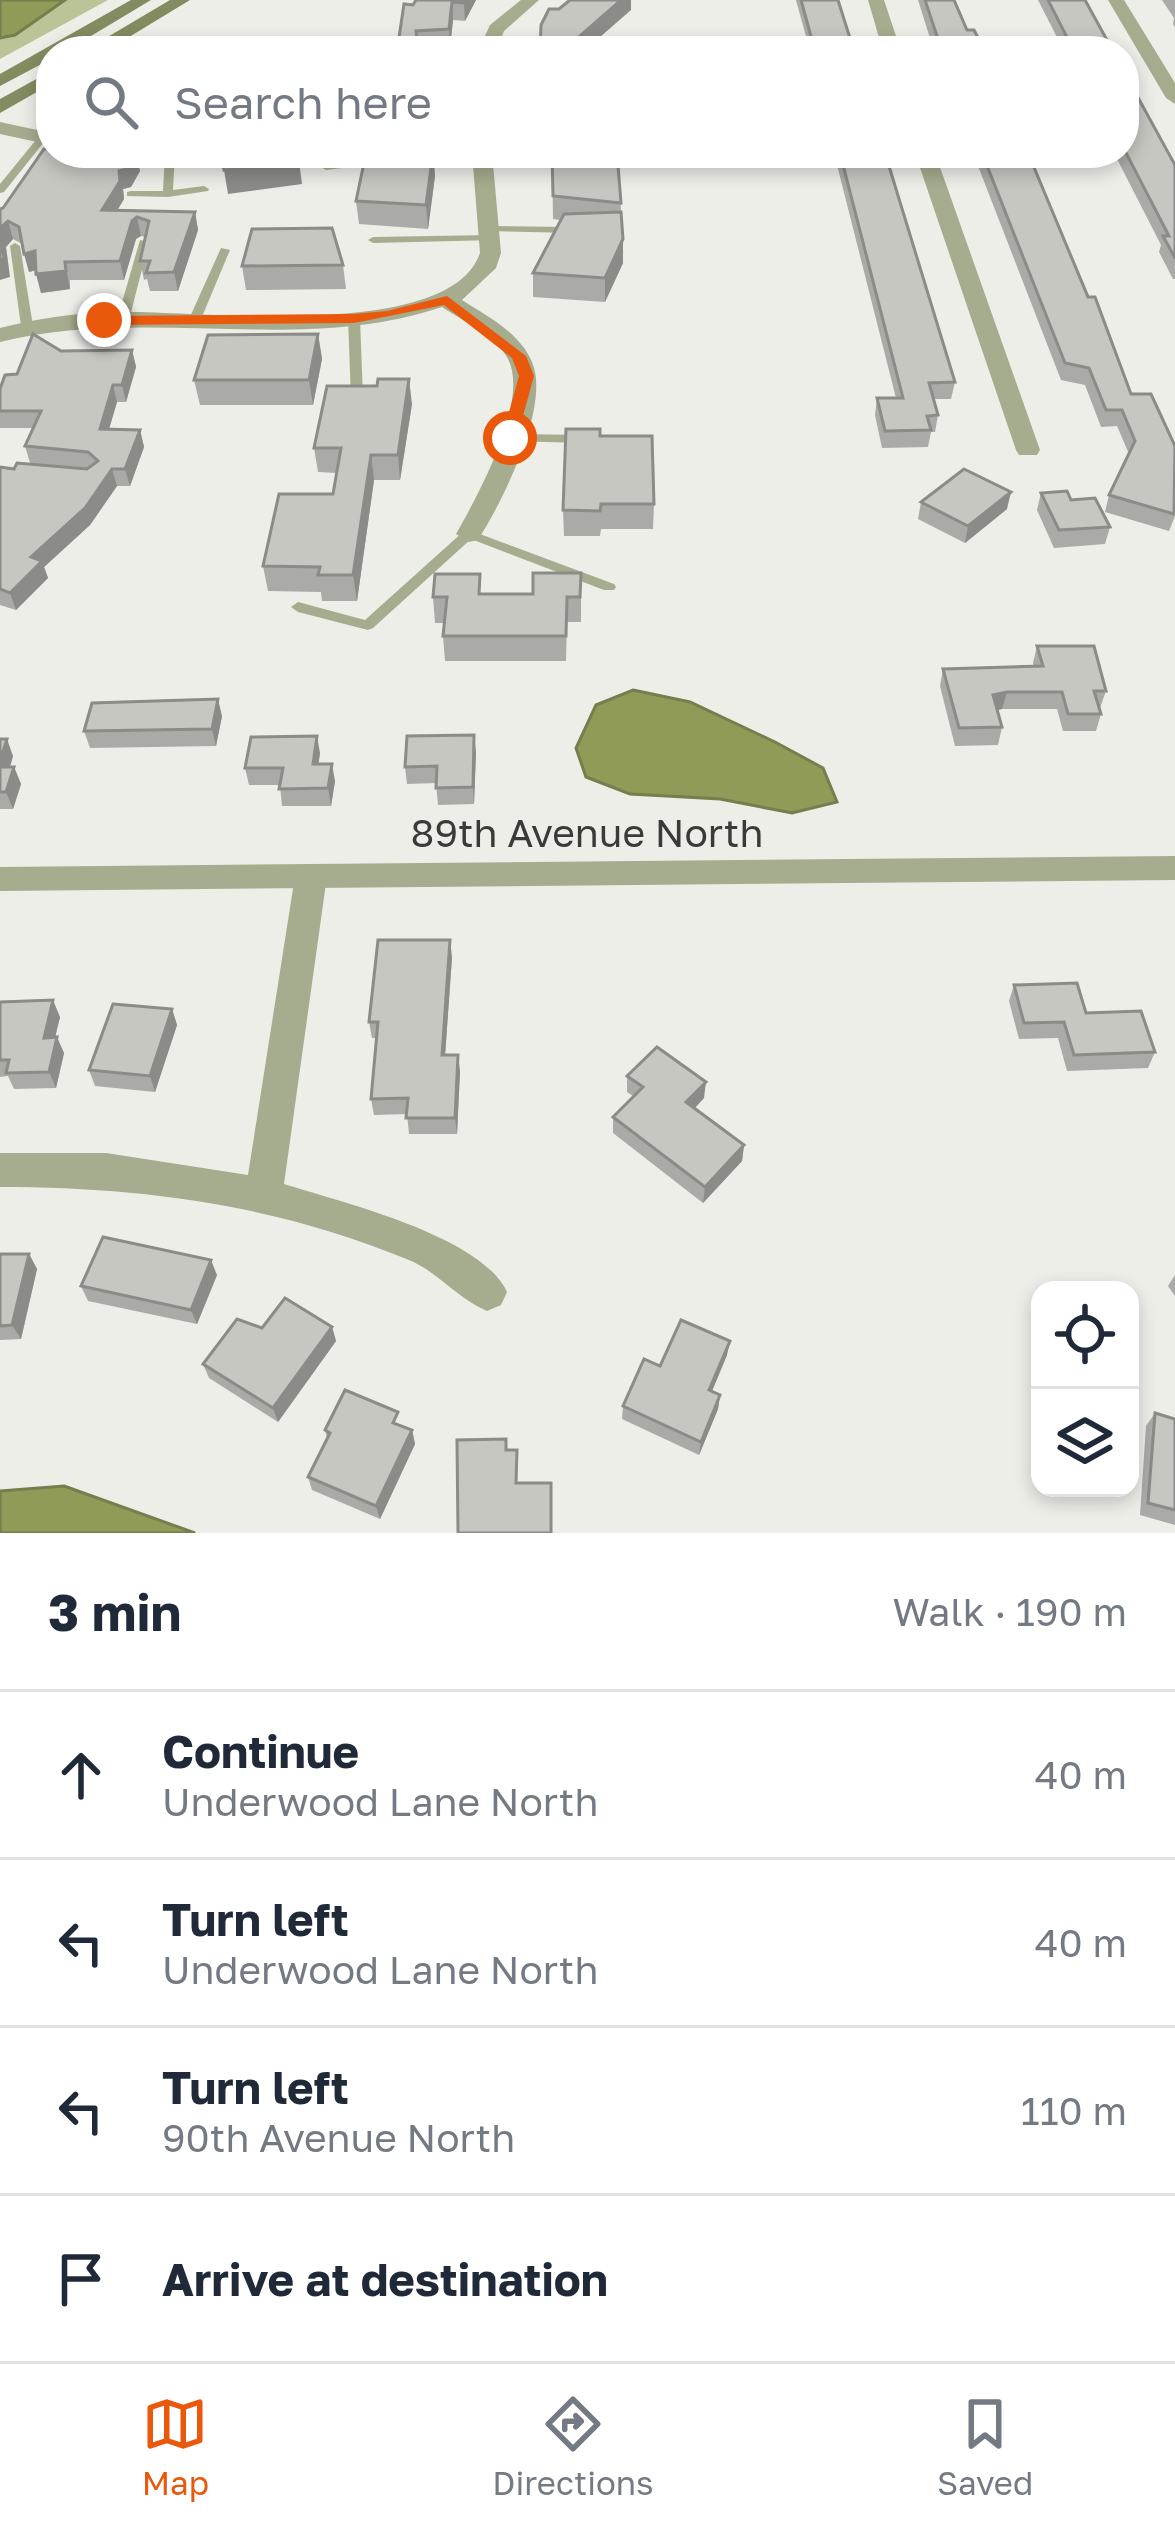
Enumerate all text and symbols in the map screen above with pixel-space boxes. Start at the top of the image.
search box [36,36,1139,168]
icon: search [78,69,144,135]
text: Search here [174,75,432,129]
route end [77,293,131,347]
route start [483,411,537,465]
street label: 89th Avenue North [411,809,763,856]
map controls [1031,1281,1139,1497]
button: locate [1031,1281,1139,1389]
button: layers [1031,1389,1139,1497]
text: 3 min [48,1581,181,1642]
text: Walk · 190 m [892,1588,1127,1635]
text: Continue [162,1724,359,1778]
icon: ahead [48,1742,114,1808]
text: 40 m [1035,1751,1127,1798]
text: Underwood Lane North [162,1778,598,1825]
text: Turn left [162,1892,349,1946]
icon: left [48,1910,114,1976]
text: 40 m [1035,1919,1127,1966]
text: Underwood Lane North [162,1946,598,1993]
text: Turn left [162,2060,349,2114]
icon: left [48,2078,114,2144]
text: 110 m [1021,2087,1127,2134]
text: 90th Avenue North [162,2114,515,2161]
icon: arrive [48,2246,114,2312]
text: Arrive at destination [162,2252,608,2306]
tab: Map [142,2391,209,2502]
tab: Directions [492,2391,654,2502]
tab: Saved [937,2391,1033,2502]

